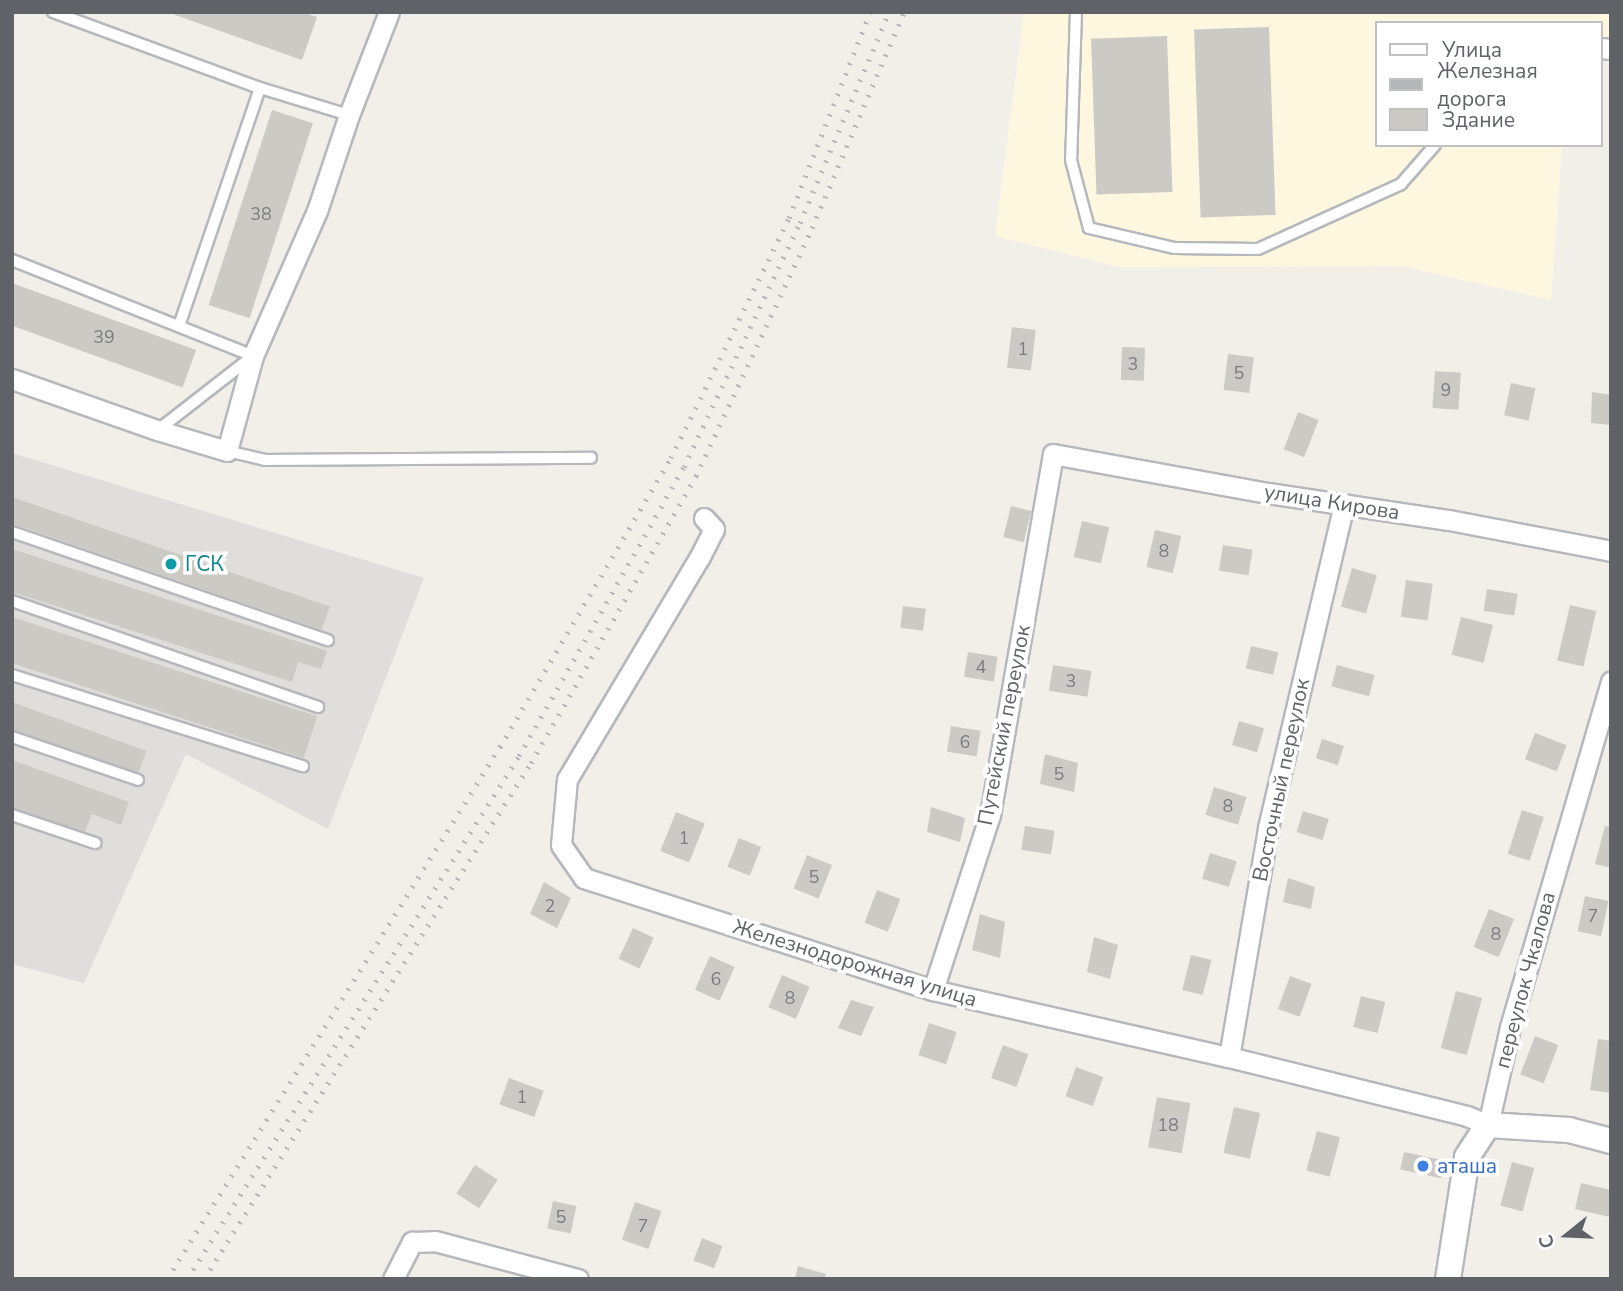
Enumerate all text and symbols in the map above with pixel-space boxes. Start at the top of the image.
legend [1374,21,1602,147]
text: Улица [1442,36,1502,64]
text: Железная дорога [1437,57,1538,113]
text: Здание [1442,106,1515,134]
house number: 38 [250,203,272,225]
house number: 39 [93,326,115,348]
house number: 1 [1018,338,1028,360]
house number: 3 [1128,353,1138,375]
house number: 5 [1234,362,1244,384]
house number: 9 [1441,379,1451,401]
street label: улица Кирова [1262,479,1402,525]
house number: 8 [1159,540,1169,562]
place label: ГСК [185,551,224,577]
marker: ГСК [163,556,179,572]
street label: Путейский переулок [972,623,1036,827]
house number: 4 [976,656,986,678]
house number: 3 [1066,670,1076,692]
street label: Восточный переулок [1247,676,1315,884]
house number: 6 [960,731,970,753]
house number: 5 [1054,763,1064,785]
house number: 8 [1223,795,1233,817]
house number: 1 [679,827,689,849]
house number: 5 [809,866,819,888]
street label: переулок Чкалова [1489,889,1561,1071]
house number: 2 [545,895,555,917]
house number: 7 [1588,905,1598,927]
street label: Железнодорожная улица [730,914,980,1012]
house number: 8 [1491,923,1501,945]
house number: 6 [711,968,721,990]
house number: 8 [785,987,795,1009]
house number: 1 [517,1086,527,1108]
house number: 18 [1157,1114,1179,1136]
place label: аташа [1437,1153,1497,1179]
marker: аташа [1415,1158,1431,1174]
north arrow [1532,1200,1602,1270]
house number: 5 [556,1206,566,1228]
house number: 7 [638,1215,648,1237]
text: С [1533,1231,1561,1252]

